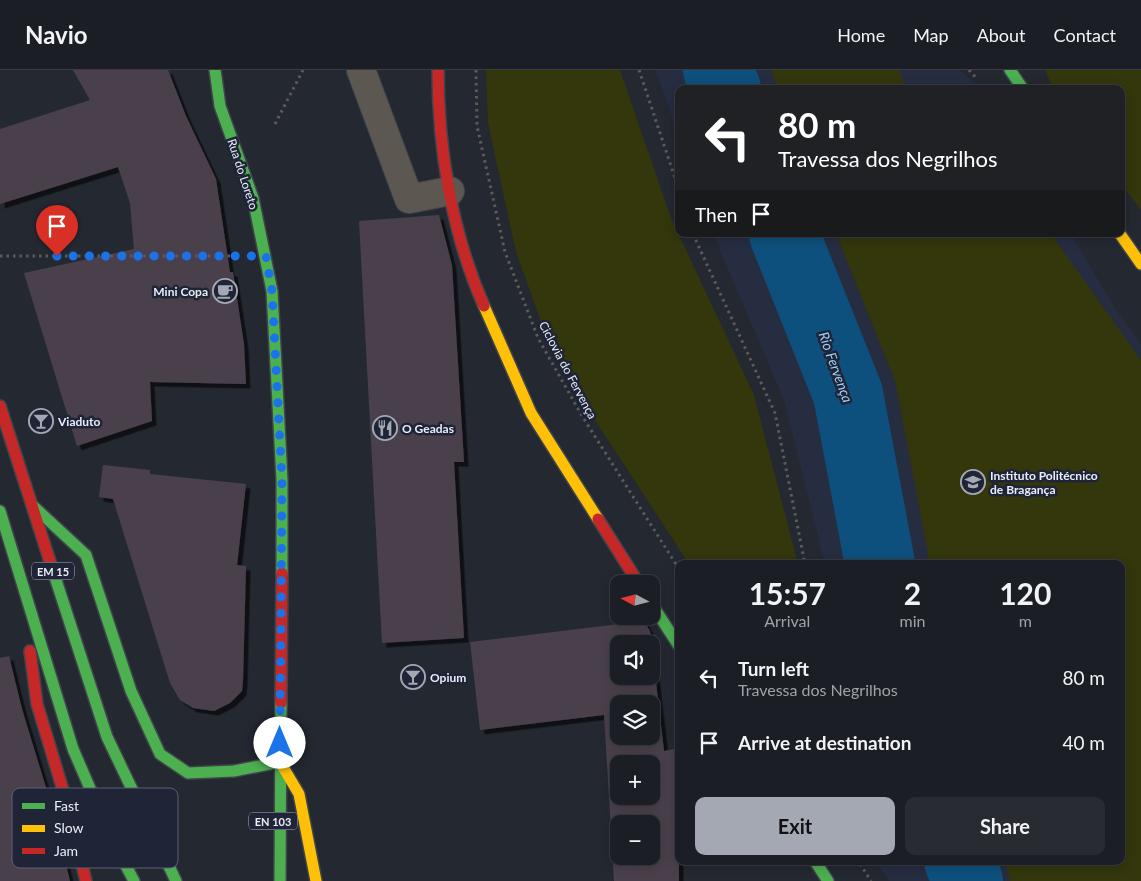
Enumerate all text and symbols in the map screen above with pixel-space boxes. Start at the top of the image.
text: Navio [25,20,88,49]
text: Home [837,24,885,46]
text: Map [913,24,949,46]
text: About [977,24,1026,46]
text: Contact [1054,24,1116,46]
text: 80 m [778,103,856,145]
icon: left [695,105,760,170]
street label: Rua do Loreto [224,137,262,212]
text: Travessa dos Negrilhos [778,145,998,172]
icon: arrive [747,200,775,228]
text: Then [695,203,737,226]
pin [36,205,78,256]
icon: arrive [43,212,71,240]
cafe icon: Mini Copa [212,278,238,304]
place label: Mini Copa [153,284,208,299]
street label: Ciclovia do Fervença [536,319,600,421]
water label: Rio Fervença [815,329,857,405]
bar icon: Viaduto [28,408,54,434]
place label: Viaduto [57,414,100,429]
restaurant icon: O Geadas [372,415,398,441]
place label: O Geadas [402,421,454,436]
place label: Instituto Politécnico de Bragança [990,468,1098,497]
school or university icon: Instituto Politécnico de Bragança [960,469,986,495]
road number: EM 15 [32,562,74,580]
north arrow [610,575,660,625]
map controls [610,575,660,865]
text: 15:57 [749,575,826,611]
text: 2 [904,575,921,611]
text: 120 [999,575,1051,611]
text: Arrival [764,611,810,630]
text: min [900,611,926,630]
text: m [1019,611,1032,630]
button: sound [610,635,660,685]
text: Turn left [738,657,809,680]
bar icon: Opium [400,664,426,690]
icon: left [695,664,723,692]
text: 80 m [1062,666,1105,689]
place label: Opium [430,670,466,685]
text: Travessa dos Negrilhos [738,680,898,699]
button: layers [610,695,660,745]
position arrow [253,716,305,768]
icon: arrive [695,729,723,757]
text: Arrive at destination [738,731,911,754]
text: 40 m [1062,731,1105,754]
button: + [610,755,660,805]
legend [12,788,178,868]
text: Fast [54,797,79,814]
button: Exit [695,797,895,855]
button: Share [905,797,1105,855]
road number: EN 103 [249,812,297,829]
button: − [610,815,660,865]
text: Slow [54,819,84,836]
text: Jam [54,842,78,859]

